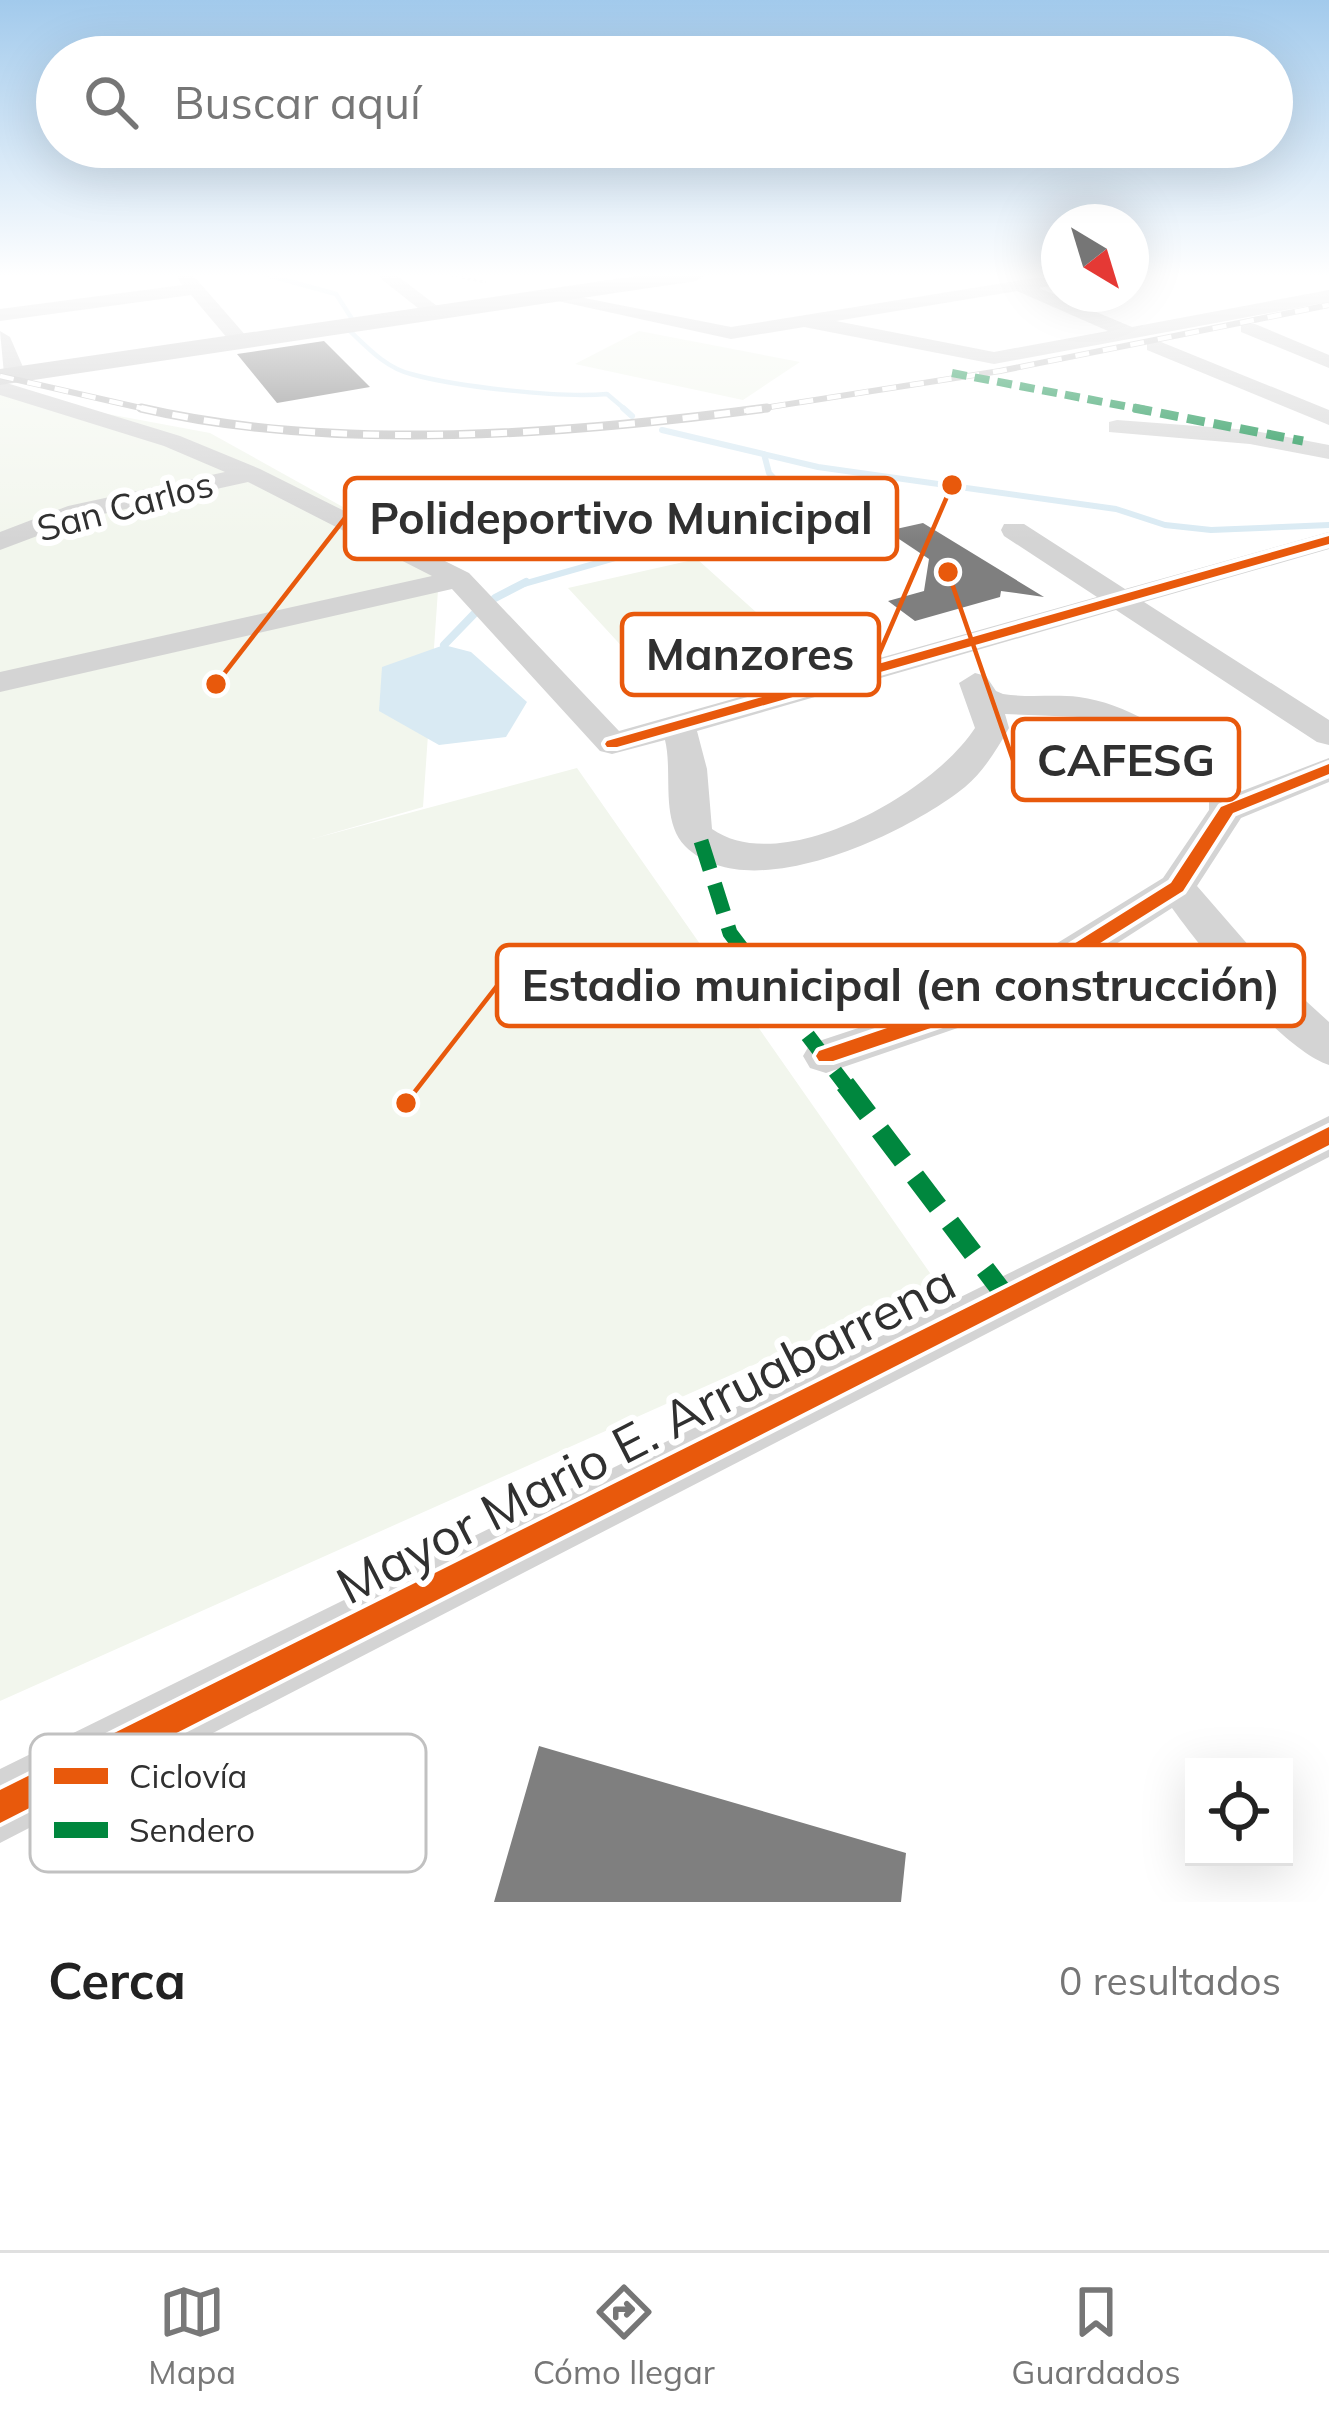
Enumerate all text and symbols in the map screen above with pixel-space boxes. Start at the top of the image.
search box [36,36,1293,168]
icon: search [78,69,144,135]
text: Buscar aquí [174,74,421,130]
north arrow [1041,204,1149,312]
street label: San Carlos [32,460,218,551]
callout: Polideportivo Municipal [345,478,897,559]
text: Polideportivo Municipal [369,489,873,545]
callout: Manzores [622,614,879,695]
text: Manzores [646,625,854,681]
callout: CAFESG [1013,719,1239,800]
text: CAFESG [1037,731,1215,787]
callout: Estadio municipal (en construcción) [497,945,1304,1026]
text: Estadio municipal (en construcción) [522,956,1280,1012]
street label: Mayor Mario E. Arruabarrena [326,1249,965,1617]
legend [30,1734,426,1872]
text: Ciclovía [129,1755,247,1796]
map controls [1185,1758,1293,1866]
button: locate [1185,1758,1293,1866]
text: Sendero [129,1809,255,1850]
text: Cerca [48,1948,186,2012]
text: 0 resultados [1059,1956,1281,2005]
tab: Mapa [148,2279,236,2392]
tab: Cómo llegar [533,2279,715,2392]
tab: Guardados [1011,2279,1181,2392]

